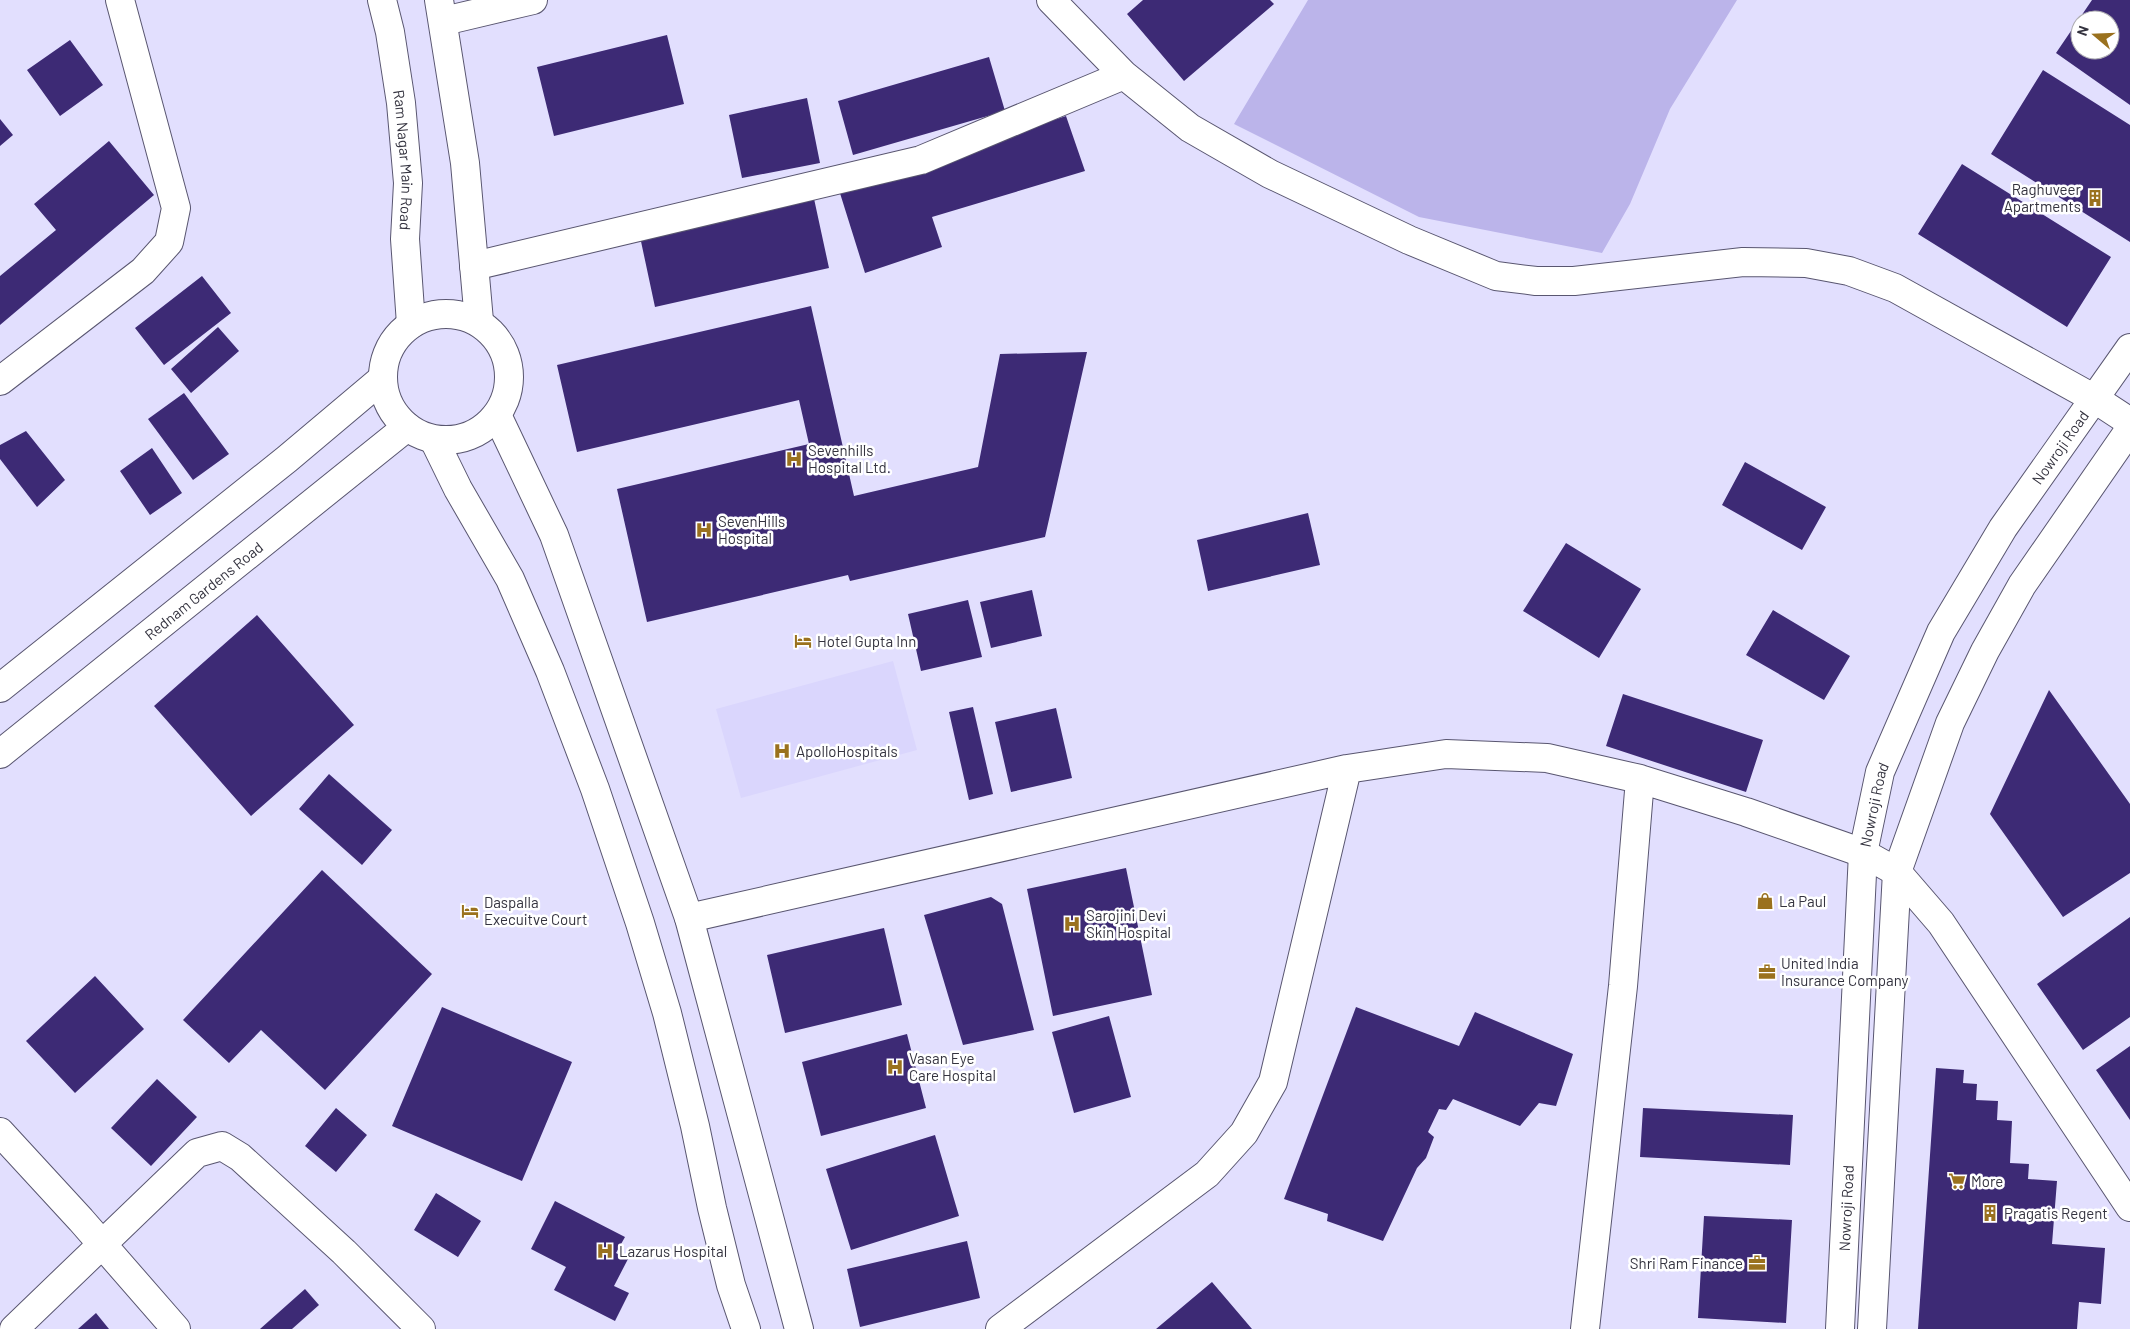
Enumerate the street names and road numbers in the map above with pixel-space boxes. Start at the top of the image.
street label: Ram Nagar Main Road [390,89,417,231]
street label: Nowroji Road [2028,407,2092,488]
street label: Rednam Gardens Road [141,538,266,643]
street label: Nowroji Road [1855,759,1892,849]
street label: Nowroji Road [1835,1165,1857,1252]

